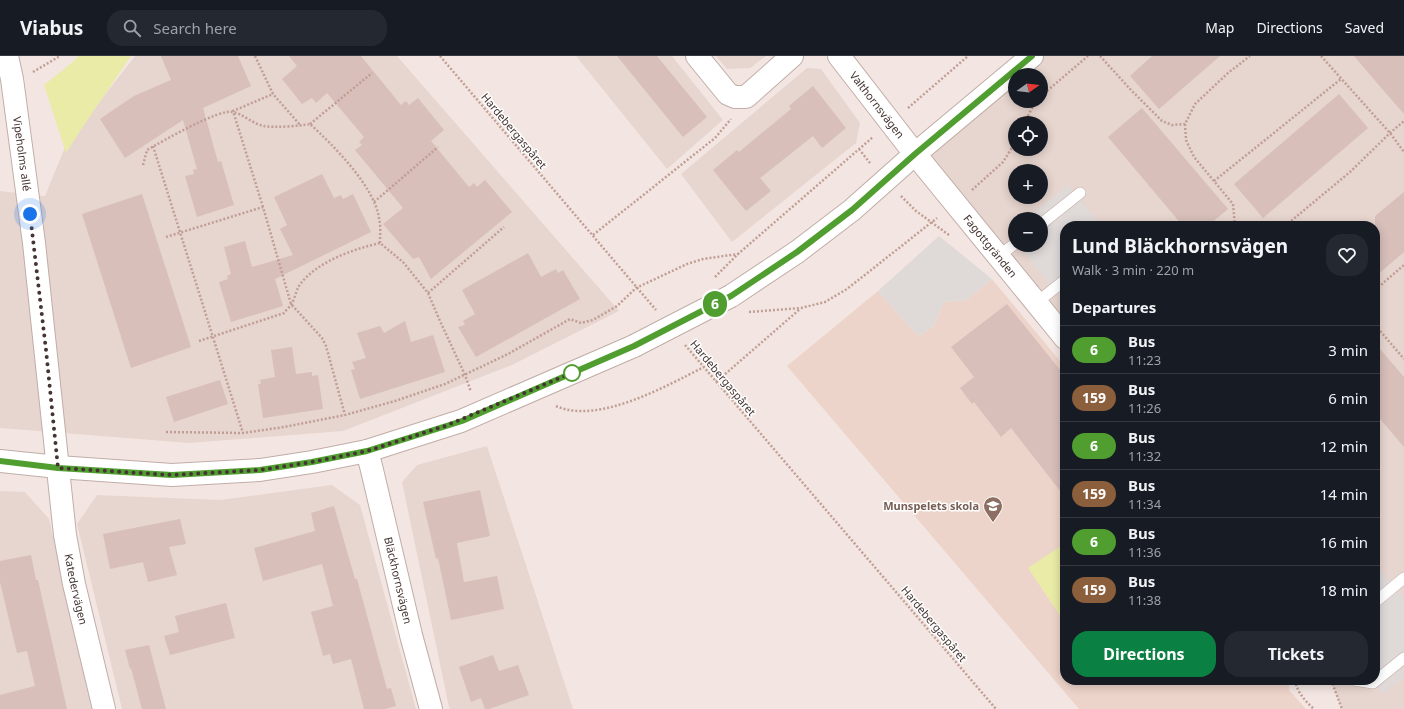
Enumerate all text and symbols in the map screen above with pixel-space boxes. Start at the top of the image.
search box [107,10,387,46]
text: Viabus [20,15,83,41]
icon: search [121,17,143,39]
text: Search here [153,18,237,38]
text: Map [1205,18,1234,37]
text: Directions [1256,18,1323,37]
text: Saved [1345,18,1384,37]
street label: Valthornsvägen [847,68,908,141]
north arrow [1008,68,1048,108]
map controls [1008,68,1048,252]
street label: Hardebergaspåret [478,90,551,172]
street label: Vipeholms allé [10,115,35,192]
button: locate [1008,116,1048,156]
button: + [1008,164,1048,204]
your location [20,204,40,224]
street label: Fagottgränden [960,211,1021,281]
button: − [1008,212,1048,252]
text: Lund Bläckhornsvägen [1072,233,1288,259]
button: heart [1326,234,1368,276]
text: Walk · 3 min · 220 m [1072,261,1194,279]
line badge: 6 [702,291,728,317]
text: 6 [711,294,719,313]
text: Departures [1072,297,1156,317]
text: Bus [1128,331,1155,351]
street label: Hardebergaspåret [687,337,760,419]
text: 6 [1090,340,1098,359]
text: 3 min [1328,340,1368,360]
text: 11:23 [1128,351,1161,369]
unlabelled marker [563,364,581,382]
text: Bus [1128,379,1155,399]
text: 159 [1082,388,1106,407]
text: 6 min [1328,388,1368,408]
text: 11:26 [1128,399,1161,417]
text: Bus [1128,427,1155,447]
text: 6 [1090,436,1098,455]
text: 12 min [1320,436,1368,456]
text: 11:32 [1128,447,1161,465]
text: Bus [1128,475,1155,495]
text: 159 [1082,484,1106,503]
text: 14 min [1320,484,1368,504]
school or university icon: Munspelets skola [982,495,1004,523]
text: 11:34 [1128,495,1161,513]
place label: Munspelets skola [883,498,979,513]
text: Bus [1128,523,1155,543]
text: 6 [1090,532,1098,551]
text: 16 min [1320,532,1368,552]
street label: Bläckhornsvägen [381,535,416,625]
text: 11:36 [1128,543,1161,561]
street label: Katedervägen [62,552,92,626]
text: Bus [1128,571,1155,591]
text: 159 [1082,580,1106,599]
text: 18 min [1320,580,1368,600]
street label: Hardebergaspåret [898,583,971,665]
text: 11:38 [1128,591,1161,609]
button: Directions [1072,631,1216,677]
button: Tickets [1224,631,1368,677]

